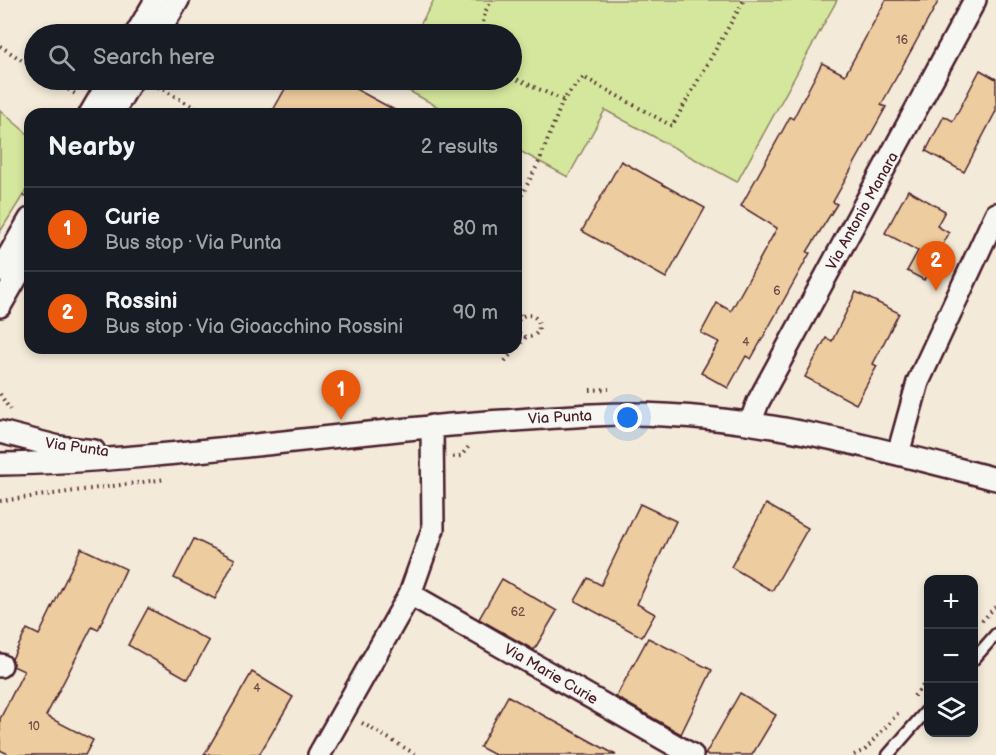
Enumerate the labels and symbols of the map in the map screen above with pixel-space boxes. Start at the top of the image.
house number: 16 [896,33,908,48]
street label: Via Antonio Manara [822,149,903,274]
pin: 2 [916,242,956,291]
house number: 6 [773,284,781,299]
house number: 4 [742,335,750,350]
pin: 1 [322,370,360,420]
your location [613,403,642,432]
street label: Via Punta [527,406,593,429]
street label: Via Punta [44,434,110,461]
house number: 62 [511,605,525,620]
street label: Via Marie Curie [500,640,601,709]
house number: 4 [253,681,261,696]
house number: 10 [28,719,40,734]

